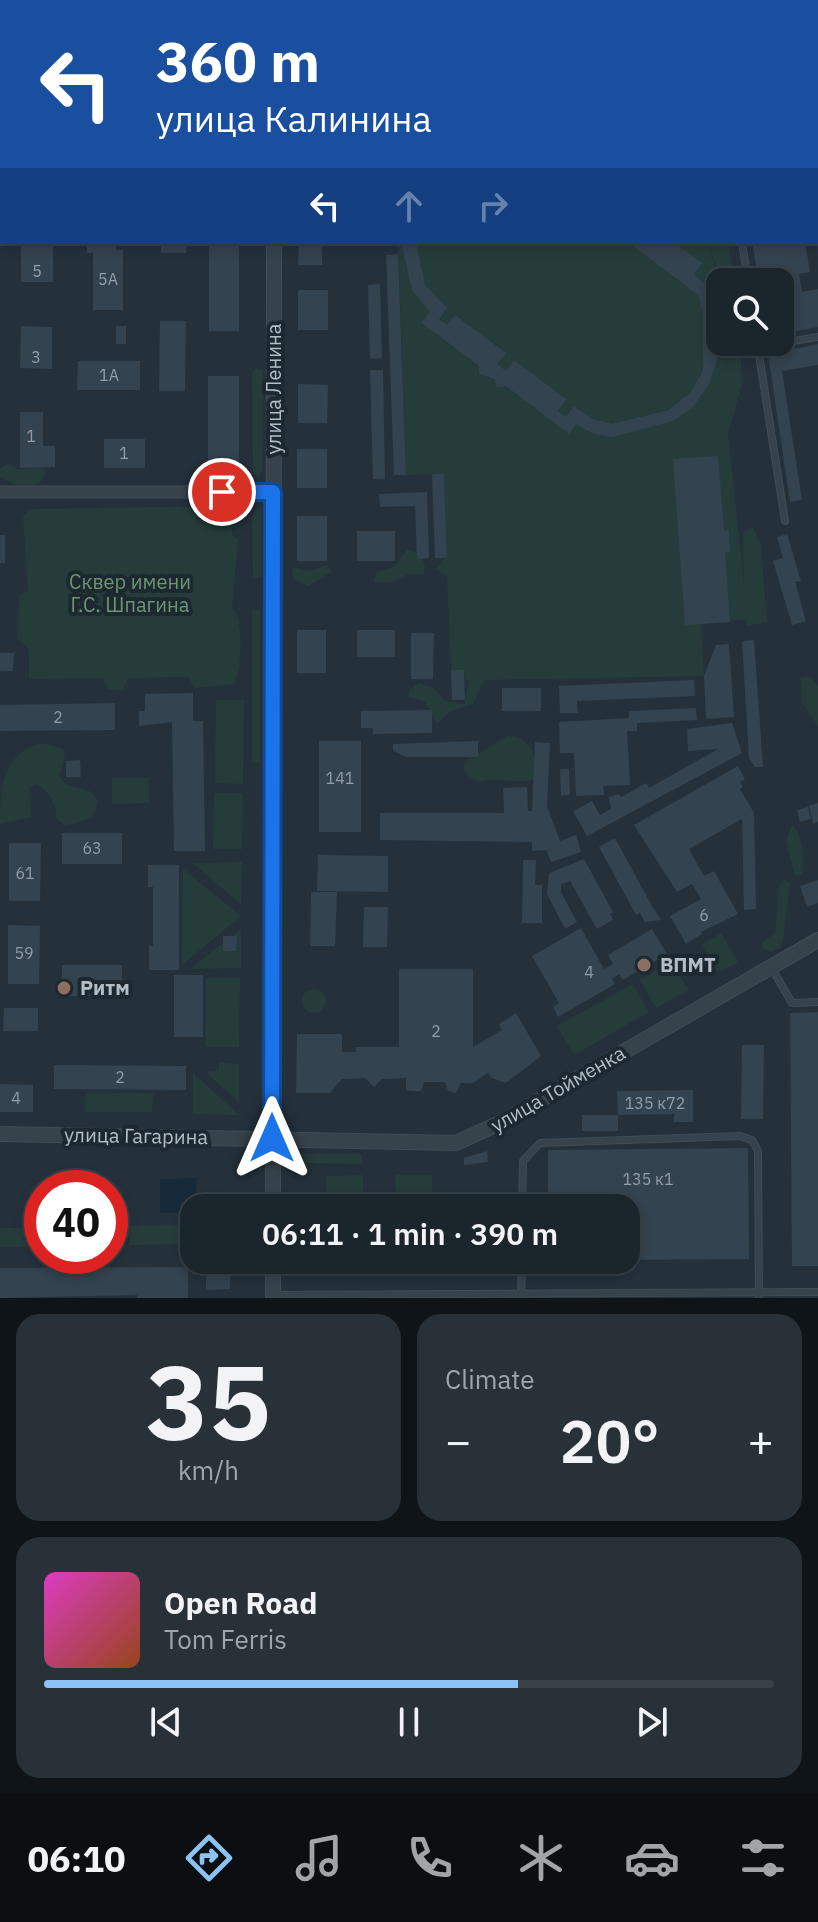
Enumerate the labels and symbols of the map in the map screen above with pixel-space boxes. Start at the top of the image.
house number: 5 [32,261,42,281]
house number: 5А [98,269,118,289]
street label: улица Ленина [260,323,287,454]
house number: 3 [31,347,41,367]
house number: 1А [99,365,119,385]
house number: 1 [26,426,36,446]
house number: 1 [119,443,129,463]
pin [188,458,256,526]
park label: Сквер имени Г.С. Шпагина [69,568,191,618]
house number: 2 [53,707,63,727]
house number: 141 [326,768,354,788]
house number: 63 [82,838,102,858]
house number: 61 [15,863,35,883]
house number: 6 [699,905,709,925]
house number: 59 [14,943,34,963]
place label: ВПМТ [660,951,716,978]
marker: ВПМТ [635,956,653,974]
house number: 4 [584,962,594,982]
place label: Ритм [80,974,130,1001]
marker: Ритм [55,979,73,997]
house number: 2 [431,1021,441,1041]
street label: улица Тойменка [485,1039,630,1138]
house number: 2 [115,1067,125,1087]
house number: 4 [11,1088,21,1108]
house number: 135 к72 [625,1093,685,1113]
position arrow [230,1096,314,1180]
street label: улица Гагарина [64,1121,209,1150]
house number: 135 к1 [623,1169,673,1189]
speed limit sign: 40 [24,1170,128,1274]

